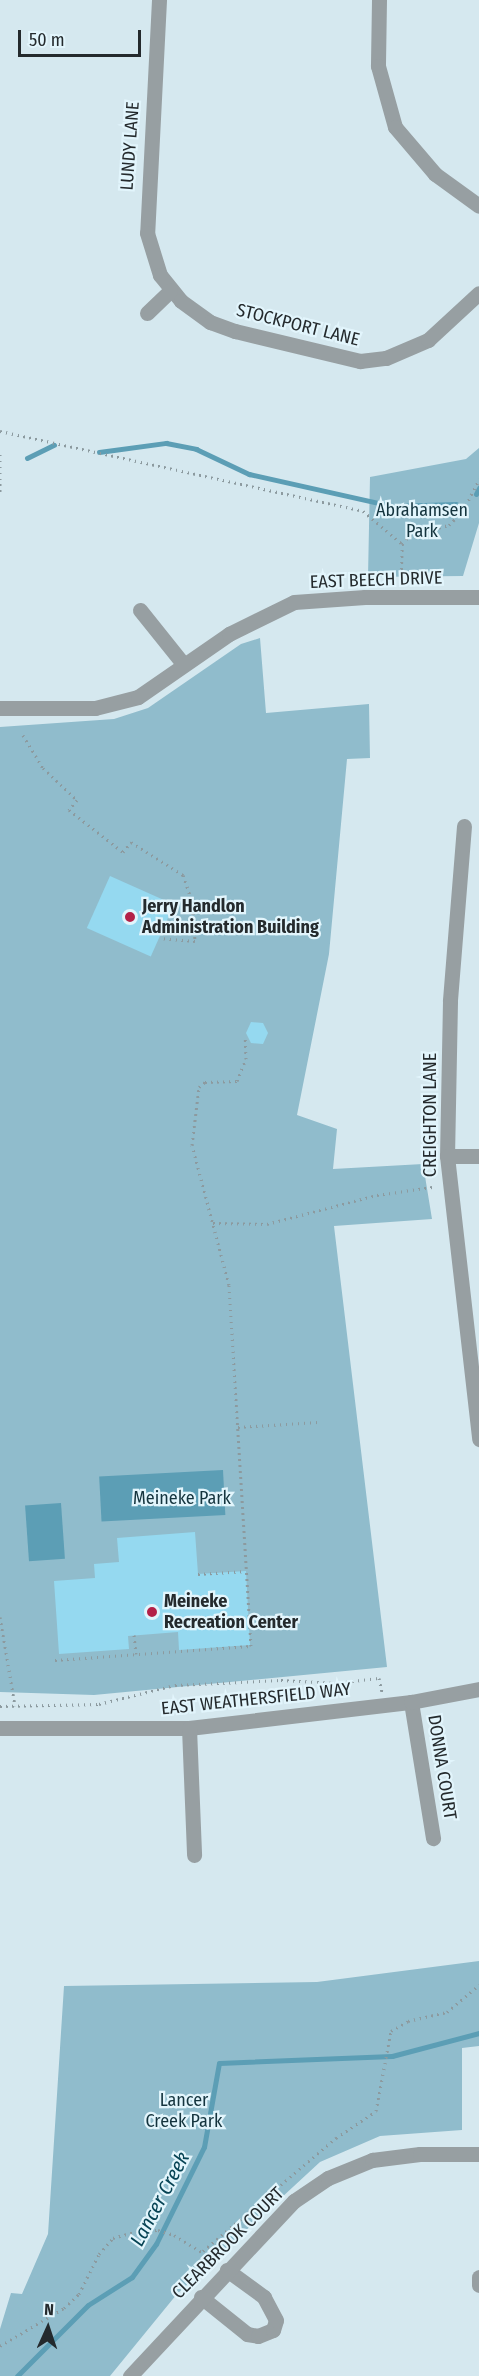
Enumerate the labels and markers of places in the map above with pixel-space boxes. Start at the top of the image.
place label: Jerry Handlon Administration Building [142,896,319,938]
marker: Jerry Handlon Administration Building [123,910,137,924]
place label: Meineke Recreation Center [164,1591,298,1634]
marker: Meineke Recreation Center [145,1605,159,1619]

